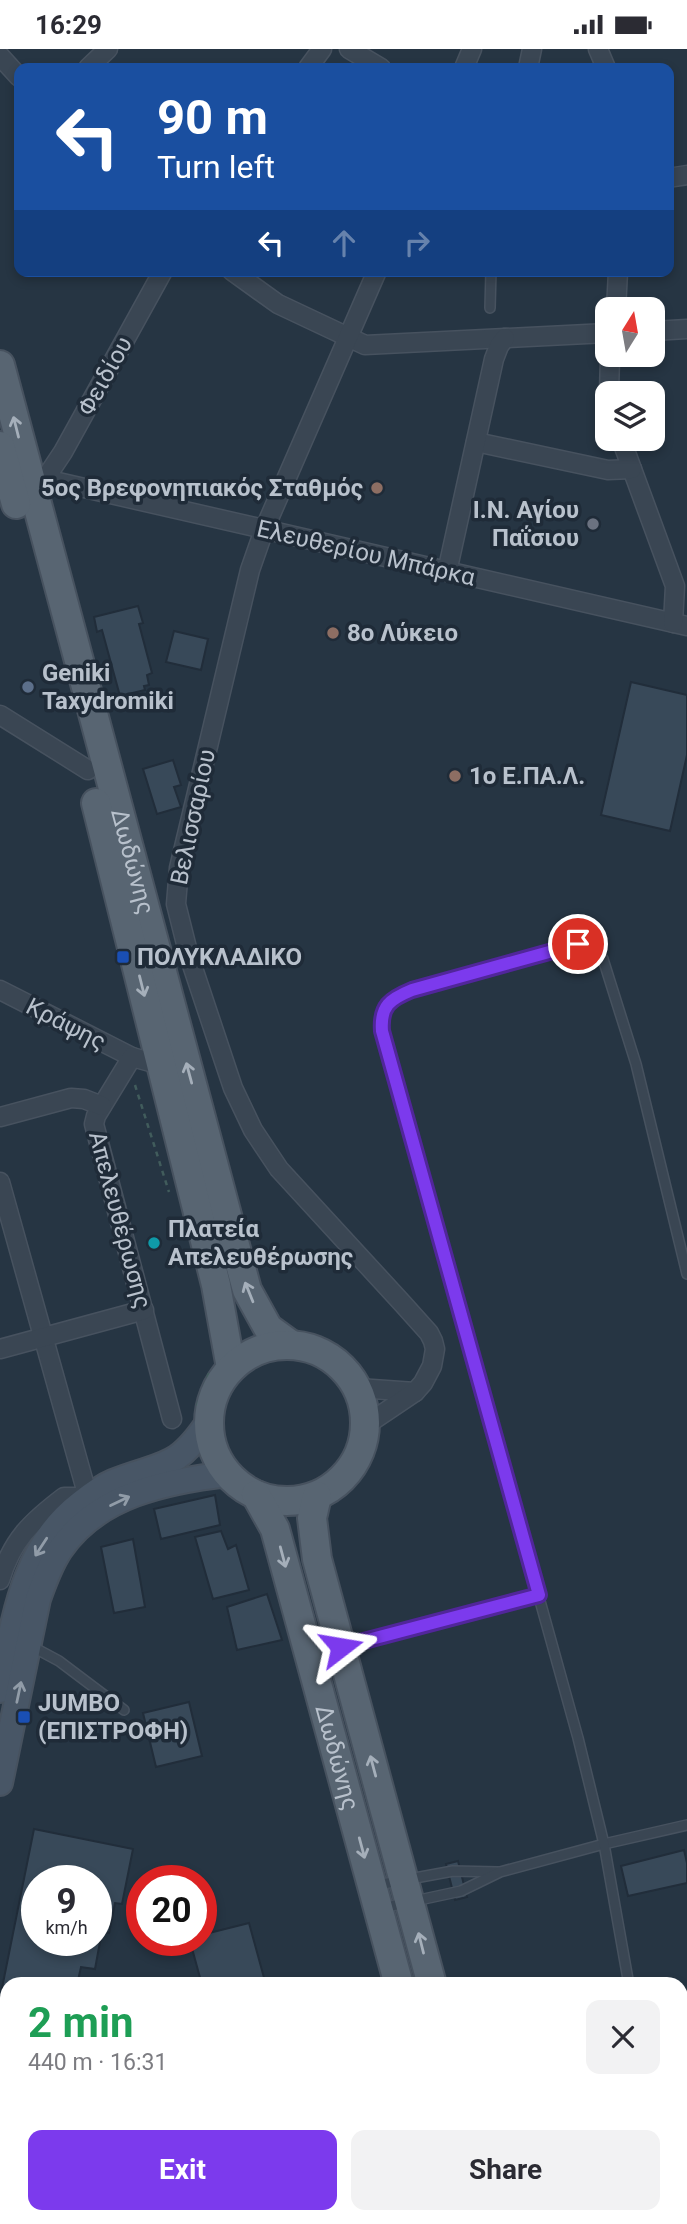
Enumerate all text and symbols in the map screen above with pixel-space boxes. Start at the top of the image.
text: 16:29 [35,10,102,40]
text: 90 m [157,89,268,146]
icon: left [42,91,133,182]
text: Turn left [157,148,275,186]
icon: left [252,224,290,262]
icon: ahead [325,224,363,262]
icon: right [398,224,436,262]
north arrow [595,297,665,367]
map controls [595,297,665,451]
street label: Φειδίου [72,332,138,420]
button: layers [595,381,665,451]
one-way arrow [9,416,22,439]
place label: 5ος Βρεφονηπιακός Σταθμός [41,474,363,502]
marker: 5ος Βρεφονηπιακός Σταθμός [369,480,385,496]
place label: Ι.Ν. Αγίου Παΐσιου [473,496,579,552]
street label: Ελευθερίου Μπάρκα [254,514,478,592]
marker: Ι.Ν. Αγίου Παΐσιου [585,516,601,532]
place label: 8ο Λύκειο [347,619,458,647]
marker: 8ο Λύκειο [325,625,341,641]
place label: Geniki Taxydromiki [42,659,174,715]
marker: Geniki Taxydromiki [20,679,36,695]
street label: Βελισσαρίου [165,747,221,887]
place label: 1ο Ε.ΠΑ.Λ. [469,762,585,790]
marker: 1ο Ε.ΠΑ.Λ. [447,768,463,784]
street label: Δωδώνης [105,806,160,918]
pin [548,914,608,974]
icon: arrive [559,925,597,963]
place label: ΠΟΛΥΚΛΑΔΙΚΟ [137,943,302,971]
marker: ΠΟΛΥΚΛΑΔΙΚΟ [115,949,131,965]
one-way arrow [136,974,149,997]
street label: Κράψης [22,992,110,1056]
one-way arrow [181,1062,194,1084]
street label: Απελευθέρωσης [83,1128,157,1312]
place label: Πλατεία Απελευθέρωσης [168,1215,353,1271]
marker: Πλατεία Απελευθέρωσης [146,1235,162,1251]
one-way arrow [242,1282,255,1303]
one-way arrow [109,1494,130,1507]
one-way arrow [34,1536,48,1556]
one-way arrow [277,1545,290,1568]
position arrow [304,1610,378,1684]
one-way arrow [13,1681,27,1704]
place label: JUMBO (ΕΠΙΣΤΡΟΦΗ) [38,1689,188,1745]
street label: Δωδώνης [309,1702,365,1814]
marker: JUMBO (ΕΠΙΣΤΡΟΦΗ) [16,1709,32,1725]
one-way arrow [366,1755,379,1777]
one-way arrow [356,1836,369,1858]
speed limit sign: 20 [126,1865,217,1956]
text: 9 [56,1881,77,1922]
text: km/h [45,1917,88,1938]
one-way arrow [414,1932,427,1955]
text: 2 min [28,1998,134,2047]
button: close [586,2000,660,2074]
text: 440 m · 16:31 [28,2049,167,2076]
button: Exit [28,2130,337,2210]
button: Share [351,2130,660,2210]

